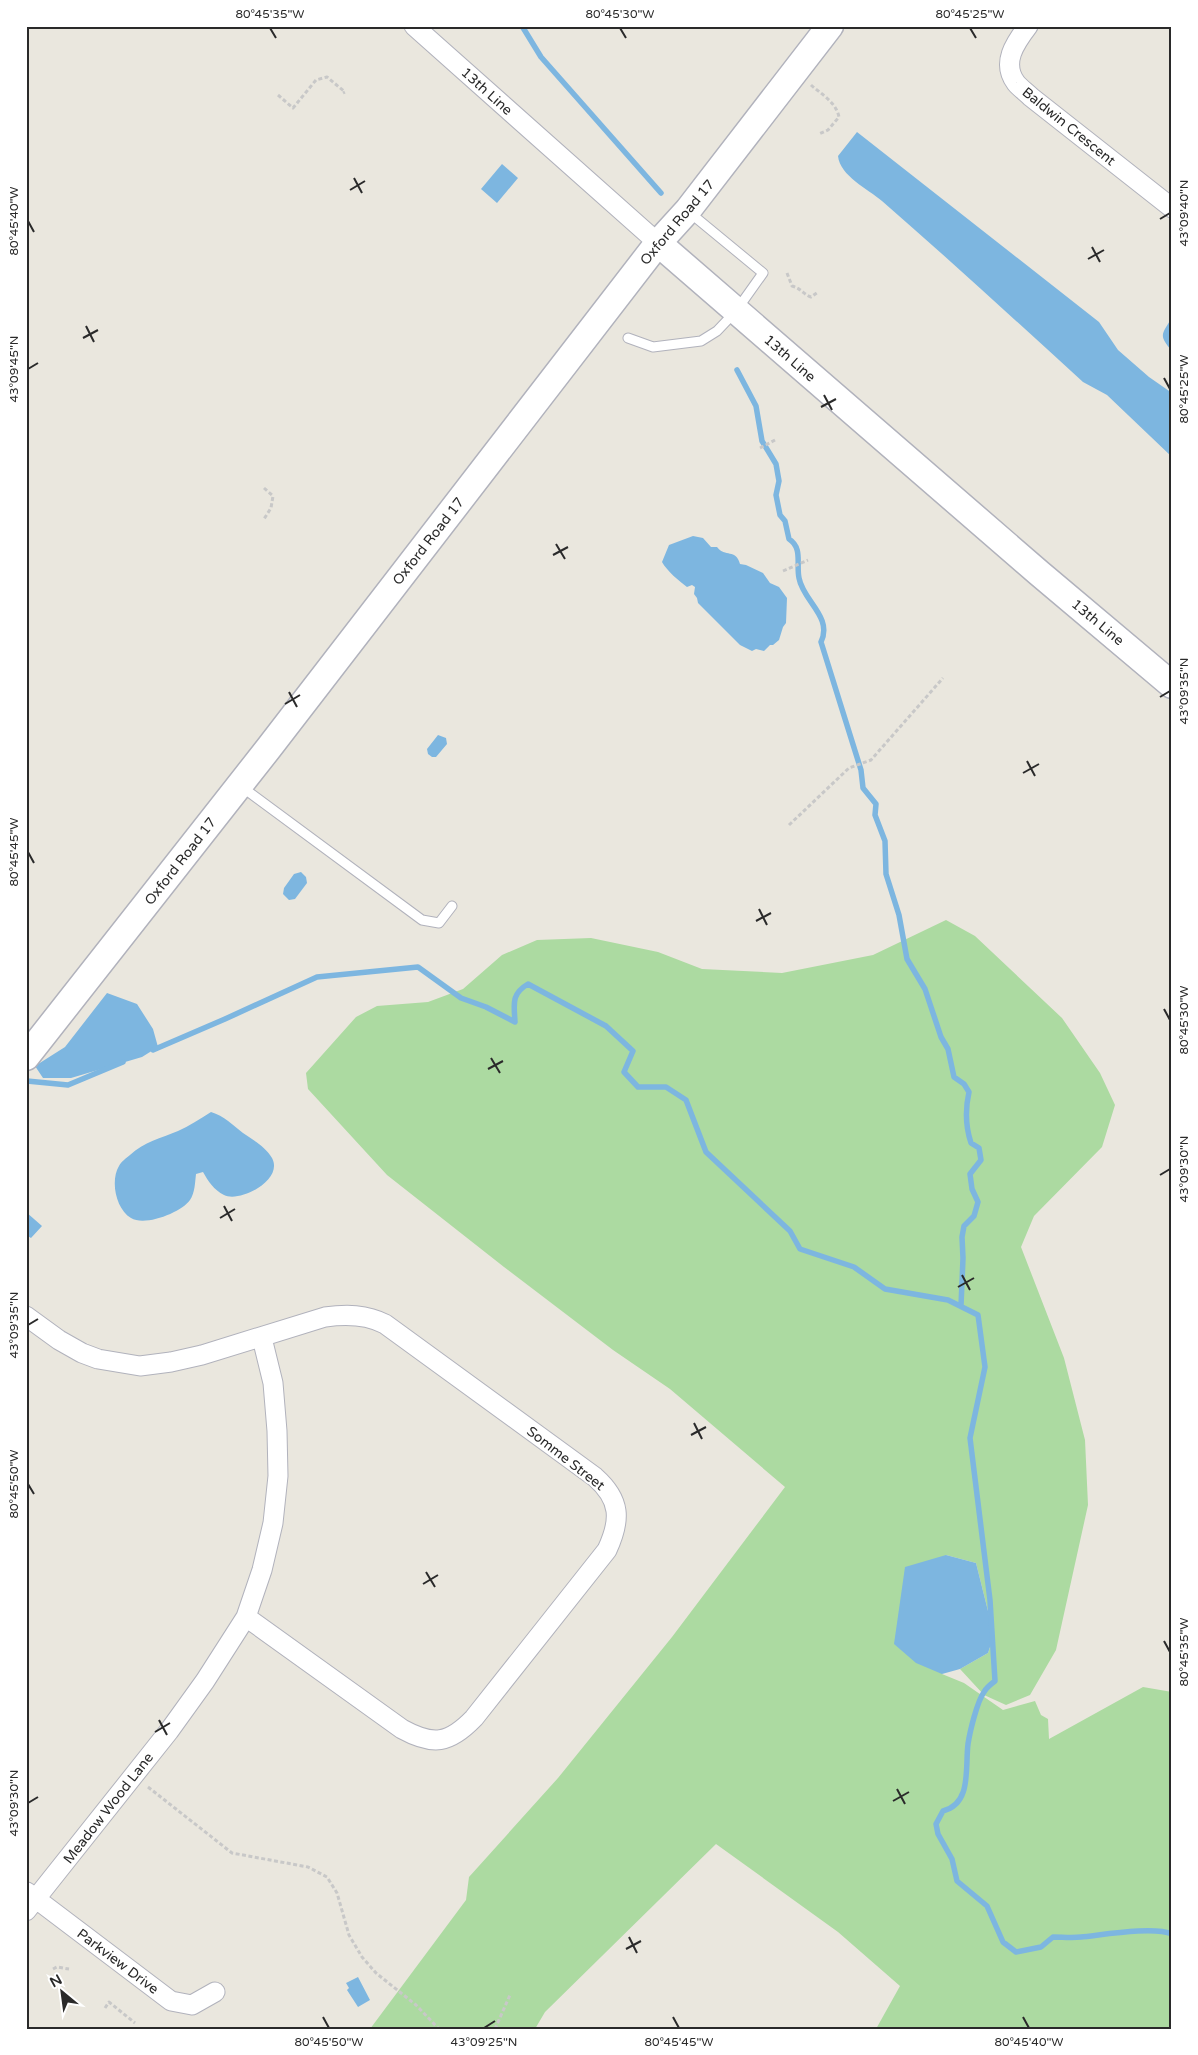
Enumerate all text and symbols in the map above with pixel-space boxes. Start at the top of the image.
text: 80°45'35"W [235,7,305,21]
text: 80°45'30"W [585,7,655,21]
text: 80°45'25"W [935,7,1005,21]
street label: 13th Line [458,64,516,119]
street label: Baldwin Crescent [1019,84,1119,170]
street label: Oxford Road 17 [637,176,718,269]
text: 43°09'40"N [1177,180,1191,247]
text: 80°45'40"W [7,186,21,256]
street label: 13th Line [760,331,819,386]
text: 43°09'45"N [7,336,21,403]
text: 80°45'25"W [1177,354,1191,424]
street label: Oxford Road 17 [389,494,468,589]
street label: 13th Line [1068,596,1127,649]
text: 43°09'35"N [1177,658,1191,725]
street label: Oxford Road 17 [141,814,220,909]
text: 80°45'45"W [7,817,21,887]
text: 80°45'30"W [1177,985,1191,1055]
text: 43°09'30"N [1177,1136,1191,1203]
text: 43°09'35"N [7,1292,21,1359]
street label: Somme Street [523,1423,609,1495]
text: 80°45'50"W [7,1449,21,1519]
text: 80°45'35"W [1177,1617,1191,1687]
street label: Meadow Wood Lane [60,1749,157,1867]
text: 43°09'30"N [7,1770,21,1837]
street label: Parkview Drive [74,1925,162,1998]
north arrow [38,1968,88,2018]
text: N [47,1971,65,1991]
text: 80°45'50"W [294,2035,364,2049]
text: 43°09'25"N [451,2035,518,2049]
text: 80°45'45"W [644,2035,714,2049]
text: 80°45'40"W [994,2035,1064,2049]

